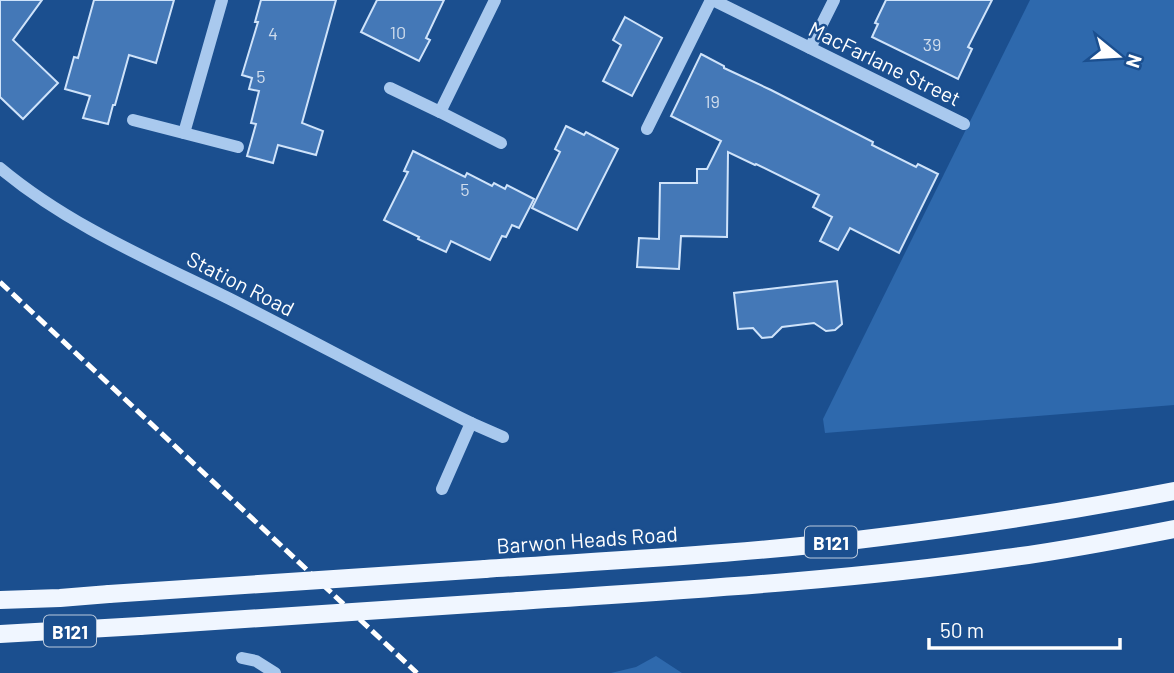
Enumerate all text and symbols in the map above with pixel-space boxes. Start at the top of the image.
street label: MacFarlane Street [805,15,965,111]
house number: 10 [390,21,406,43]
north arrow [1083,21,1153,91]
house number: 4 [268,22,278,44]
house number: 39 [923,33,941,55]
text: N [1122,52,1148,71]
house number: 5 [256,65,266,87]
house number: 19 [704,90,720,112]
house number: 5 [460,178,470,200]
street label: Station Road [183,245,299,321]
street label: Barwon Heads Road [496,520,678,558]
road number: B121 [805,526,857,558]
scale bar [929,606,1120,650]
road number: B121 [44,616,96,646]
text: 50 m [940,617,984,642]

